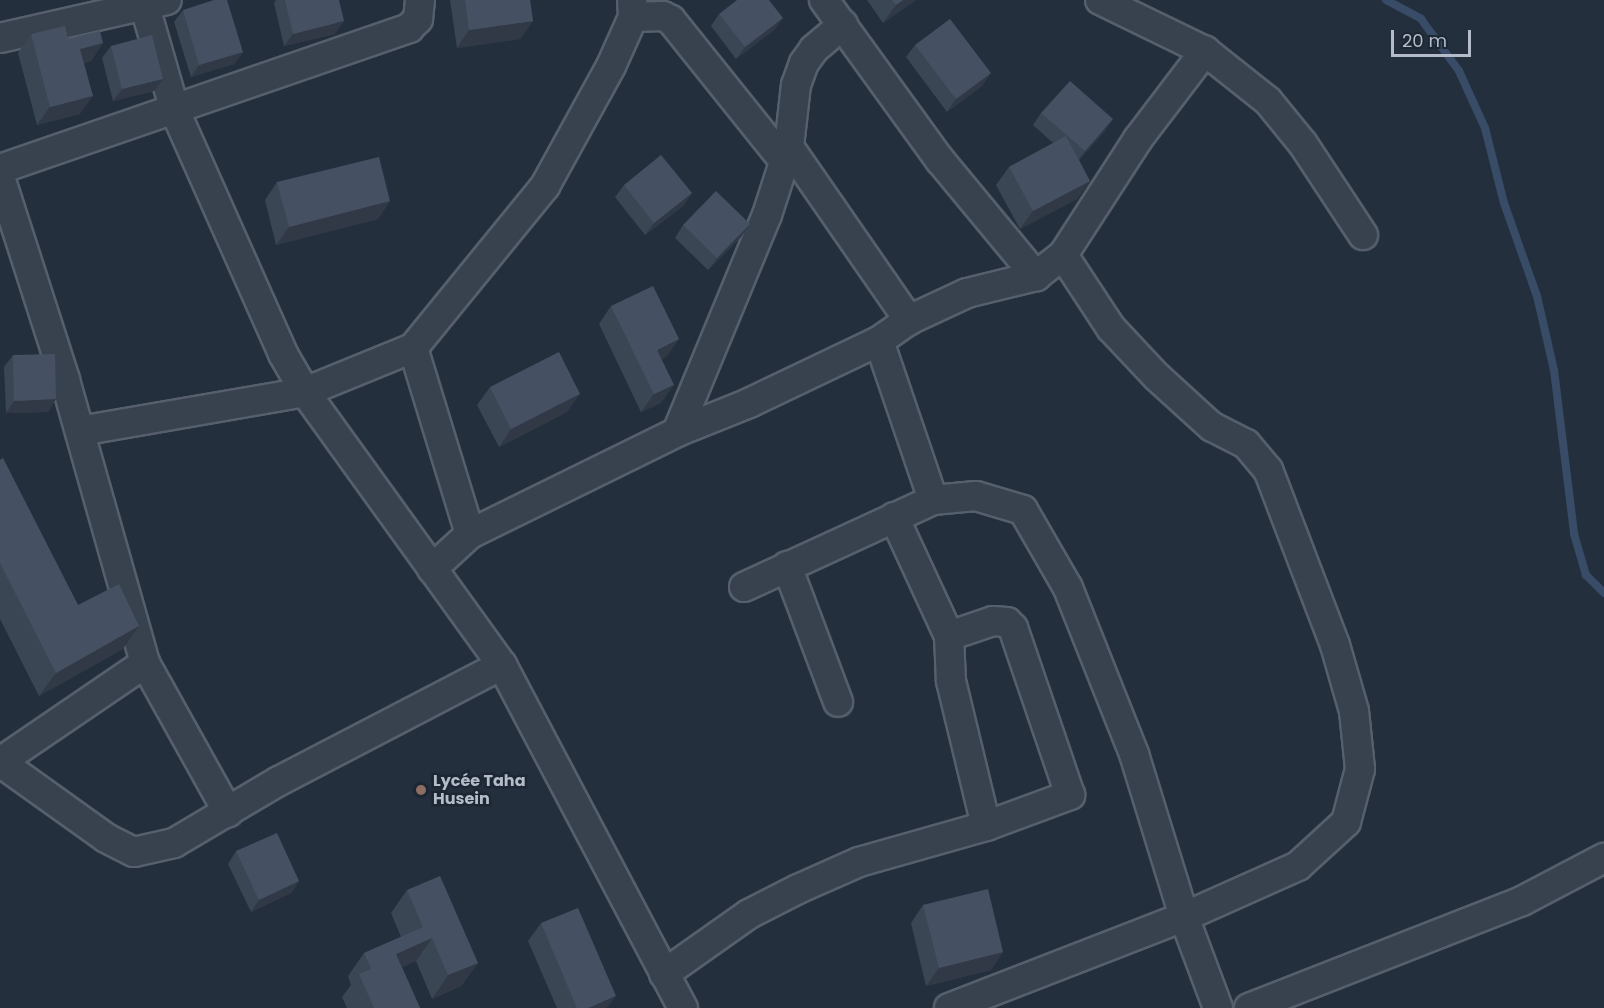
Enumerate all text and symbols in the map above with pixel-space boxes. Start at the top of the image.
scale bar [1394,18,1474,56]
text: 20 m [1402,28,1447,53]
place label: Lycée Taha Husein [433,771,525,809]
marker: Lycée Taha Husein [414,783,428,797]

